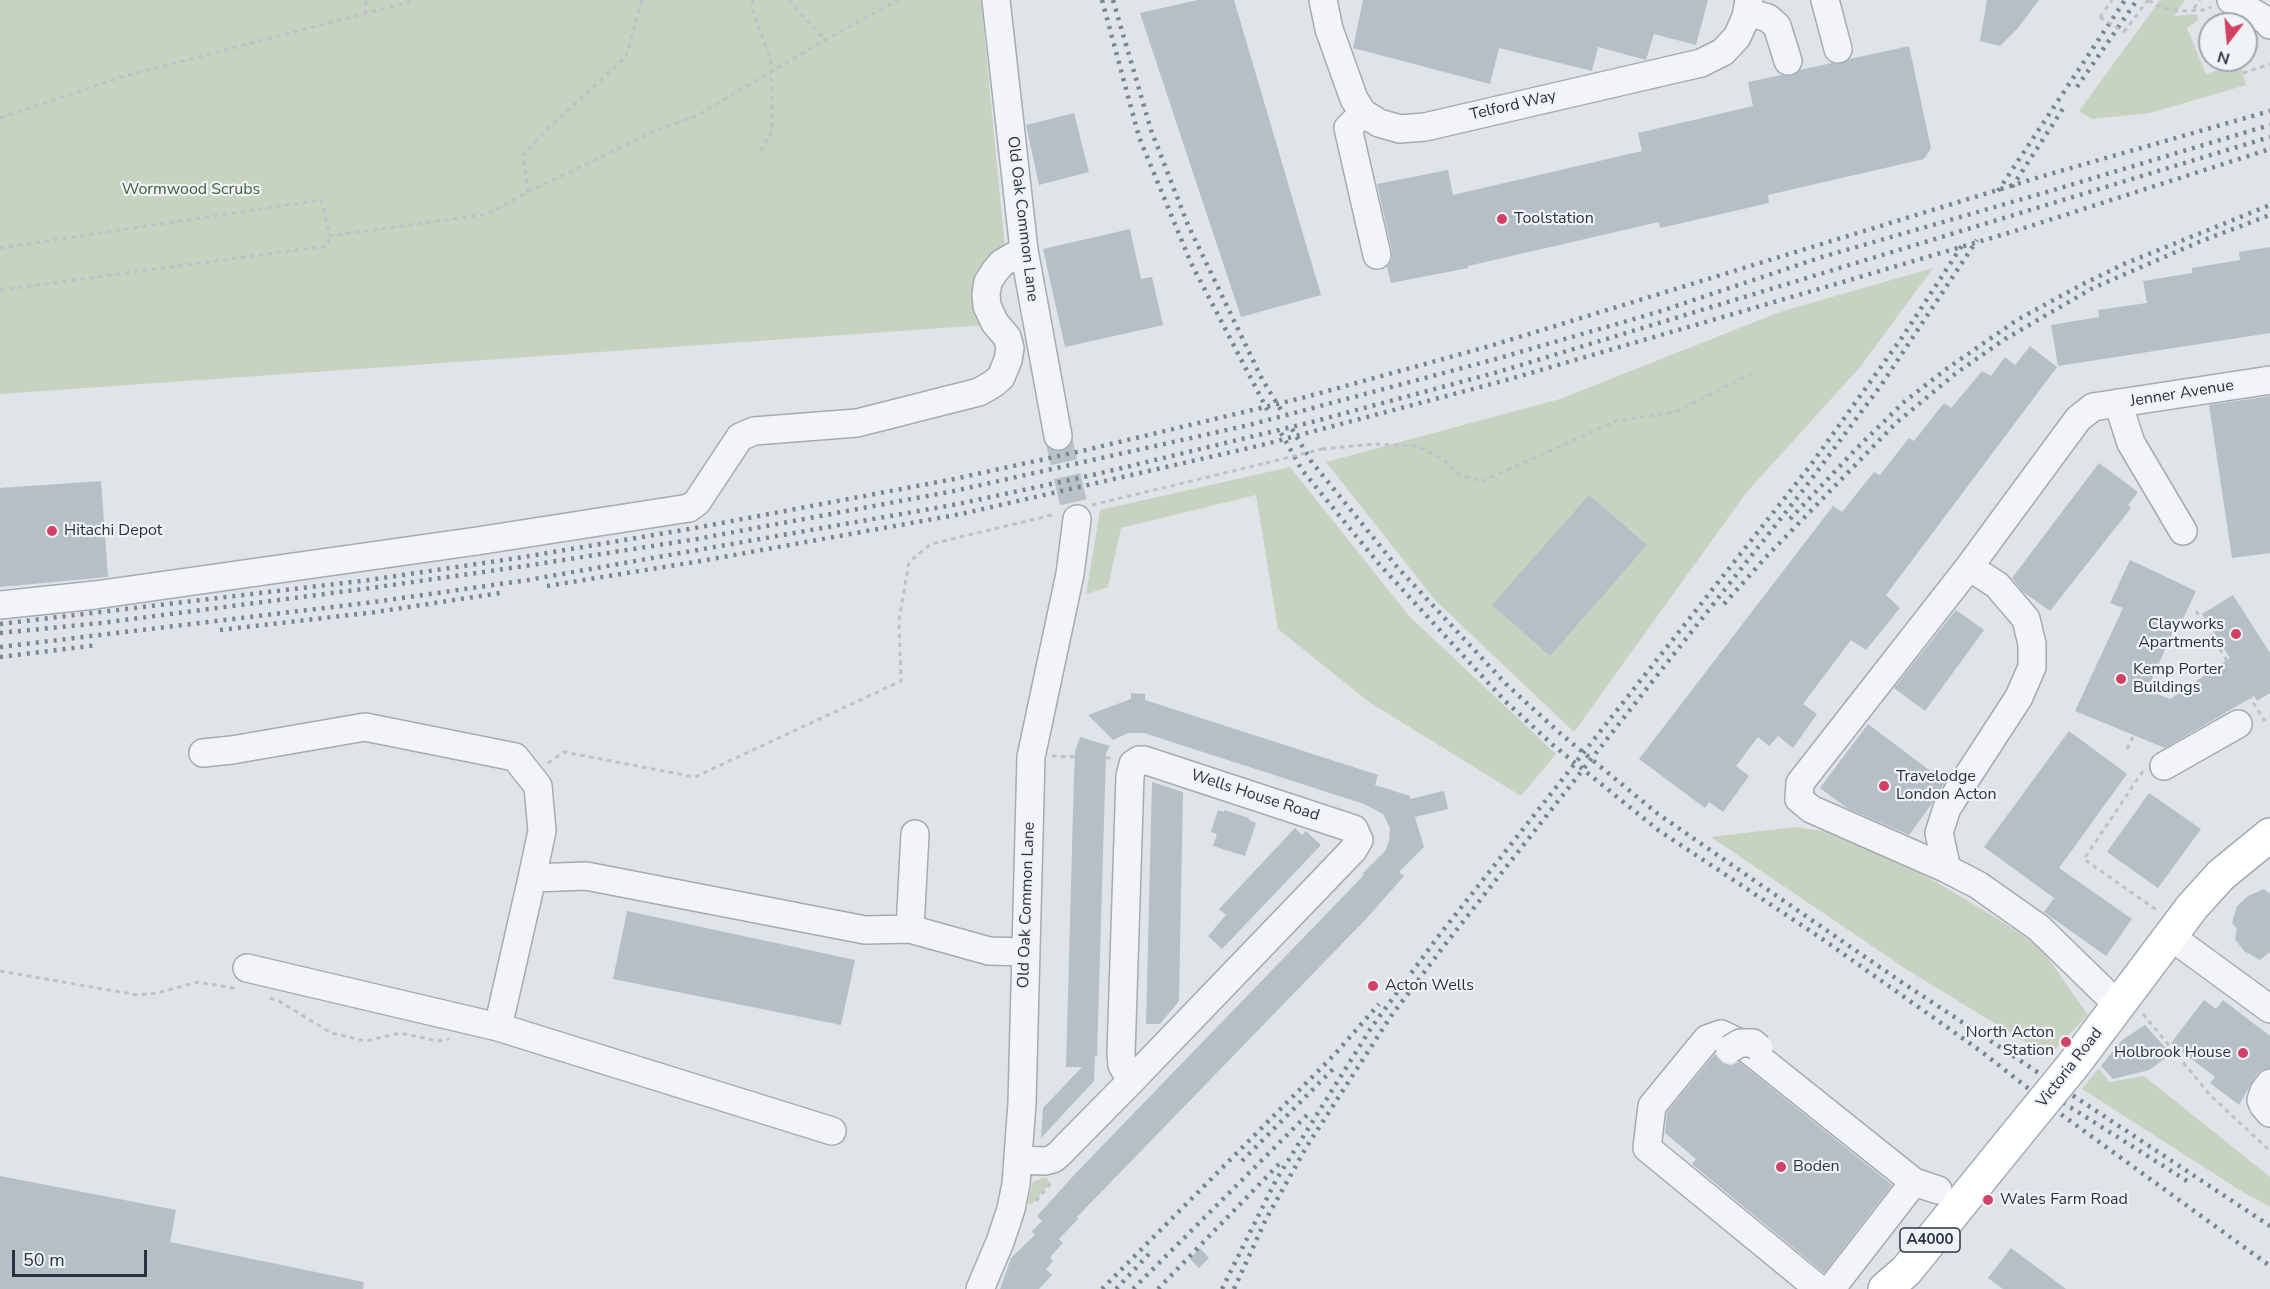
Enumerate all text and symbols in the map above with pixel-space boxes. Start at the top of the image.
north arrow [2198,12,2258,72]
text: N [2215,45,2232,70]
street label: Telford Way [1468,87,1558,125]
street label: Old Oak Common Lane [1002,135,1042,303]
park label: Wormwood Scrubs [122,180,260,200]
place label: Toolstation [1514,209,1594,229]
marker: Toolstation [1495,212,1509,226]
street label: Jenner Avenue [2129,376,2235,412]
place label: Hitachi Depot [64,521,162,541]
marker: Hitachi Depot [45,524,59,538]
place label: Clayworks Apartments [2138,615,2224,653]
marker: Clayworks Apartments [2229,627,2243,641]
place label: Kemp Porter Buildings [2133,660,2223,698]
marker: Kemp Porter Buildings [2114,672,2128,686]
street label: Wells House Road [1188,766,1322,826]
place label: Travelodge London Acton [1896,767,1997,805]
marker: Travelodge London Acton [1877,779,1891,793]
street label: Old Oak Common Lane [1014,821,1040,989]
place label: Acton Wells [1385,976,1474,996]
marker: Acton Wells [1366,979,1380,993]
place label: North Acton Station [1966,1023,2054,1061]
street label: Victoria Road [2033,1024,2107,1112]
marker: North Acton Station [2059,1035,2073,1049]
place label: Holbrook House [2114,1043,2231,1063]
marker: Holbrook House [2236,1046,2250,1060]
place label: Boden [1793,1157,1840,1177]
marker: Boden [1774,1160,1788,1174]
place label: Wales Farm Road [2000,1190,2128,1210]
marker: Wales Farm Road [1981,1193,1995,1207]
road number: A4000 [1900,1228,1960,1252]
scale bar [15,1238,150,1276]
text: 50 m [23,1248,65,1272]

